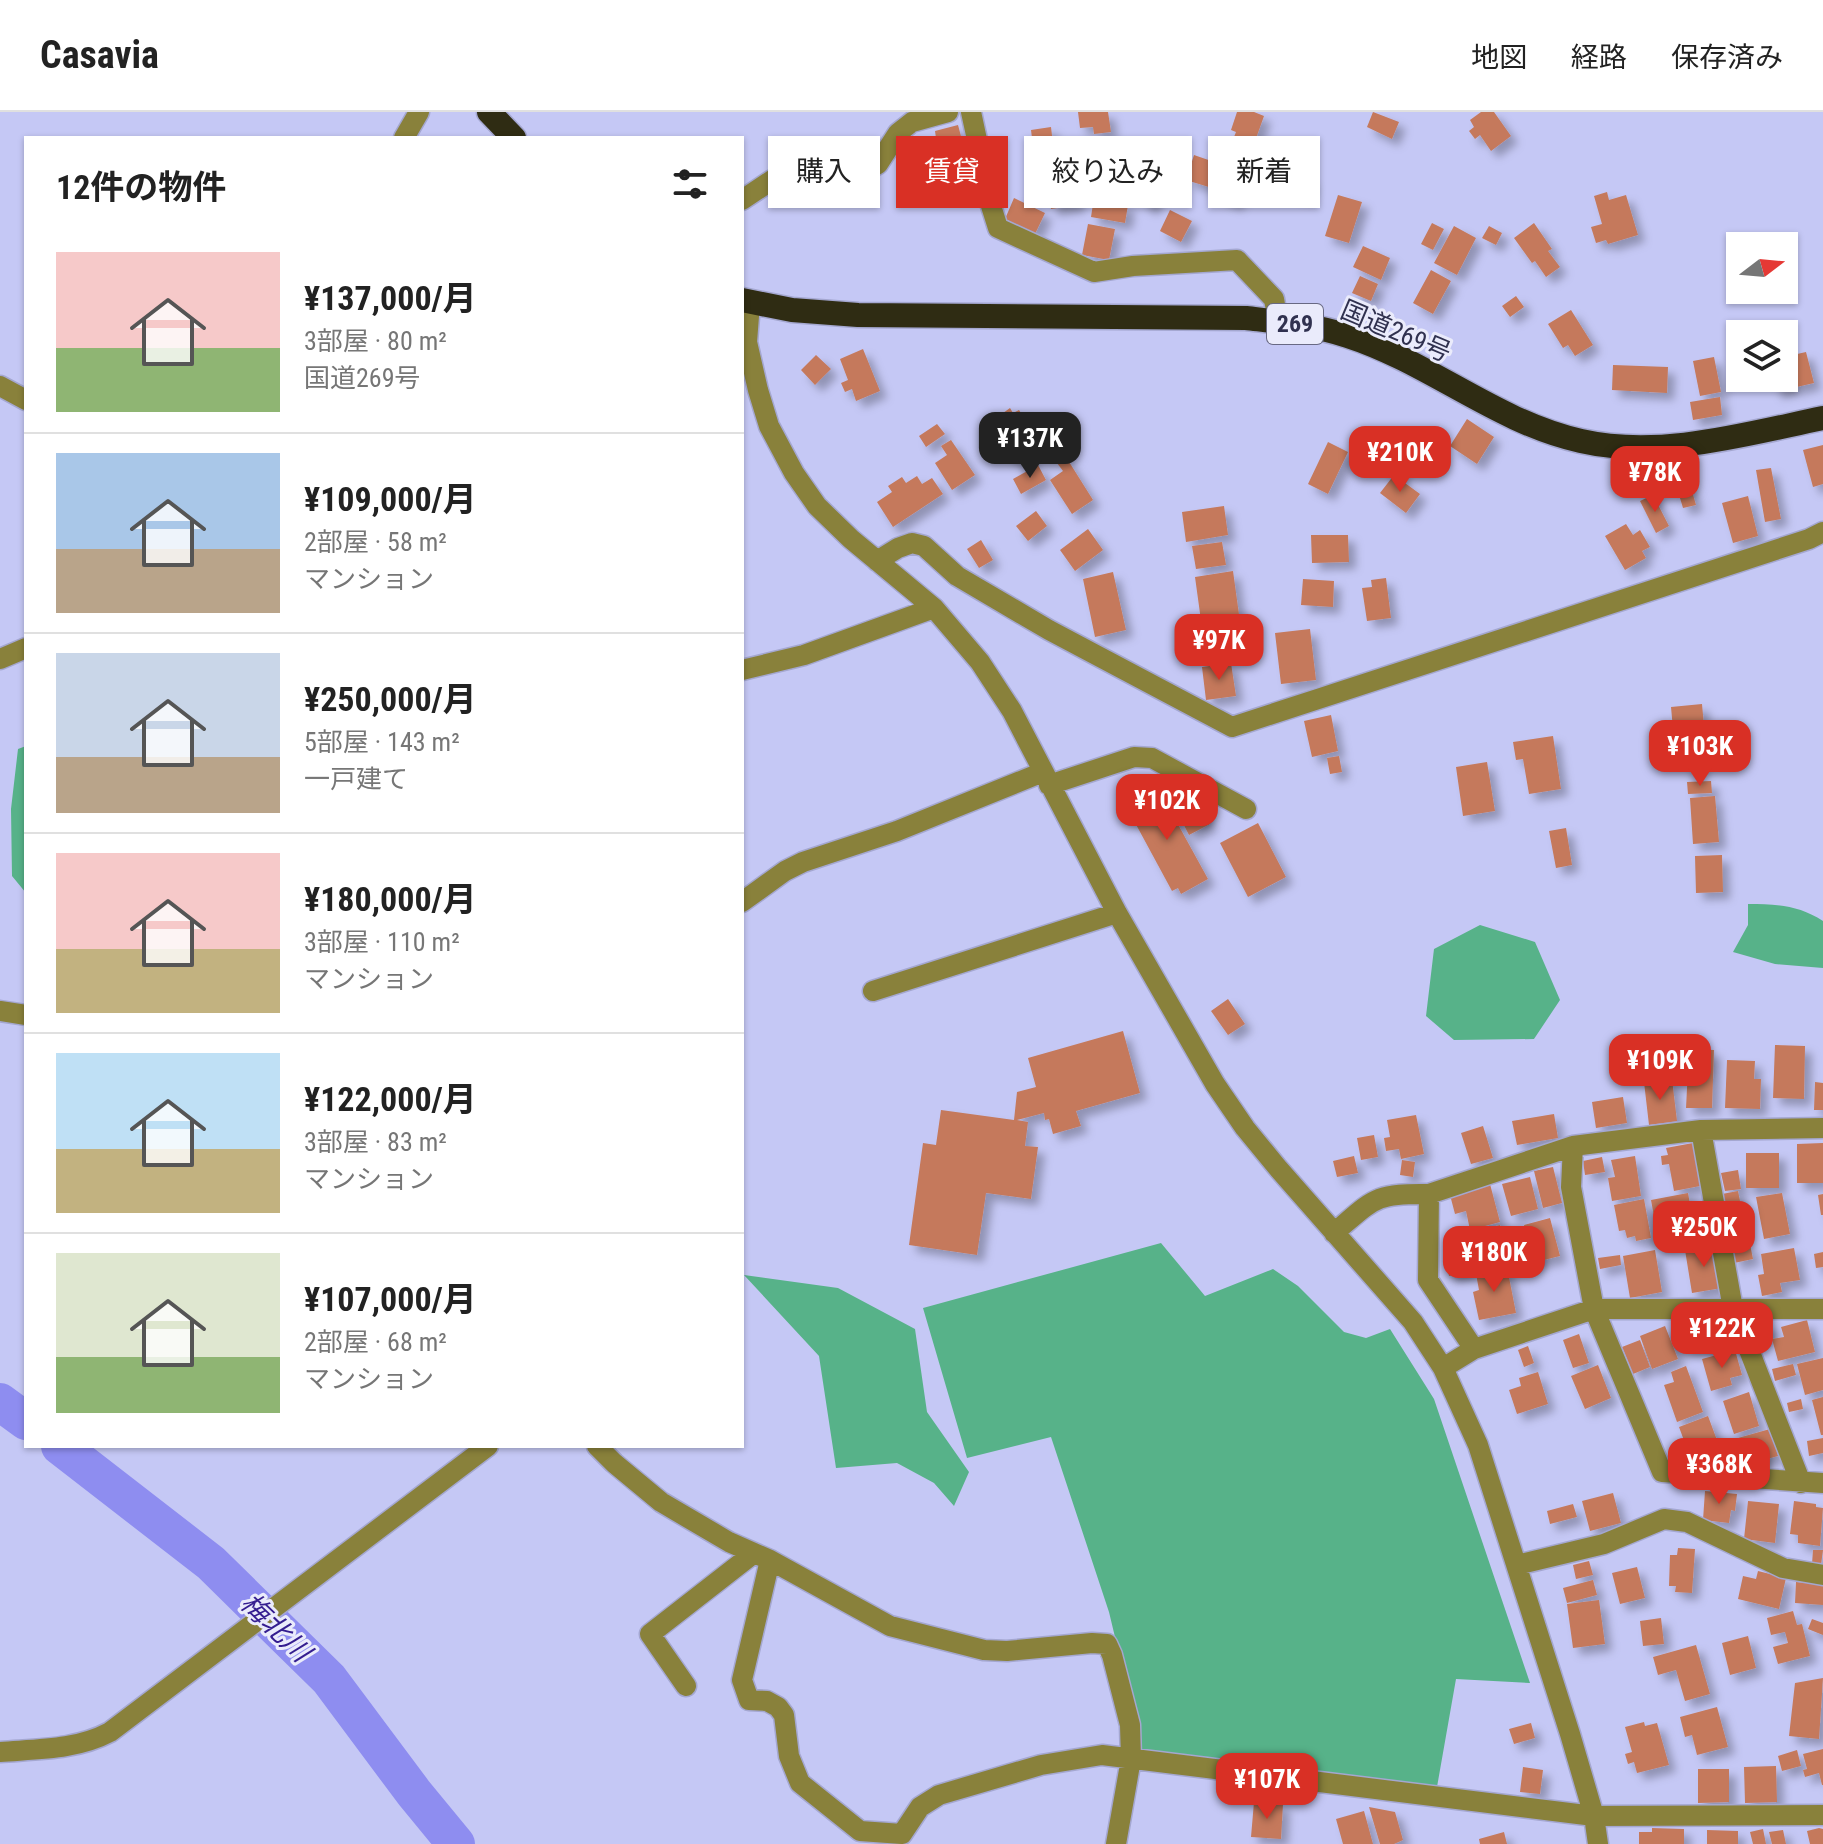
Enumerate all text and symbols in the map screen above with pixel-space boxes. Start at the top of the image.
text: Casavia [40,33,159,77]
text: 地図 [1471,41,1527,74]
text: 経路 [1571,41,1627,74]
text: 保存済み [1671,41,1783,74]
chip: 購入 [768,136,880,208]
chip: 賃貸 [896,136,1008,208]
chip: 絞り込み [1024,136,1192,208]
chip: 新着 [1208,136,1320,208]
icon: filters [668,162,712,206]
text: 12件の物件 [56,167,226,207]
north arrow [1726,232,1798,304]
map controls [1726,232,1798,392]
text: ¥137,000/月 [304,278,477,318]
icon: home [120,284,216,380]
street label: 国道269号 [1337,294,1455,368]
road number: 269 [1267,304,1323,344]
button: layers [1726,320,1798,392]
text: 3部屋 · 80 m² [304,326,447,356]
text: 国道269号 [304,363,421,393]
pin: ¥137K [974,412,1086,480]
text: ¥137K [997,423,1063,453]
pin: ¥210K [1344,426,1456,494]
text: ¥210K [1367,437,1433,467]
pin: ¥78K [1608,446,1702,514]
text: ¥78K [1628,457,1682,487]
text: ¥109,000/月 [304,479,477,519]
icon: home [120,485,216,581]
text: 2部屋 · 58 m² [304,527,447,557]
text: マンション [304,564,434,594]
pin: ¥97K [1172,614,1266,682]
text: ¥97K [1192,625,1246,655]
text: ¥250,000/月 [304,679,477,719]
icon: home [120,685,216,781]
pin: ¥103K [1644,720,1756,788]
text: 5部屋 · 143 m² [304,727,460,757]
text: ¥103K [1667,731,1733,761]
text: 一戸建て [304,764,408,794]
pin: ¥102K [1111,774,1223,842]
text: ¥102K [1134,785,1200,815]
text: ¥180,000/月 [304,879,477,919]
icon: home [120,885,216,981]
text: 3部屋 · 110 m² [304,927,460,957]
text: マンション [304,964,434,994]
pin: ¥109K [1604,1034,1716,1102]
text: ¥109K [1627,1045,1693,1075]
text: ¥122,000/月 [304,1079,477,1119]
icon: home [120,1085,216,1181]
text: 3部屋 · 83 m² [304,1127,447,1157]
text: マンション [304,1164,434,1194]
pin: ¥250K [1648,1201,1760,1269]
text: ¥250K [1671,1212,1737,1242]
pin: ¥180K [1438,1226,1550,1294]
text: ¥180K [1461,1237,1527,1267]
text: ¥107,000/月 [304,1279,477,1319]
icon: home [120,1285,216,1381]
pin: ¥122K [1666,1302,1778,1370]
text: ¥122K [1689,1313,1755,1343]
text: 2部屋 · 68 m² [304,1327,447,1357]
text: マンション [304,1364,434,1394]
pin: ¥368K [1663,1438,1775,1506]
text: ¥368K [1686,1449,1752,1479]
water label: 梅北川 [234,1586,319,1670]
pin: ¥107K [1211,1753,1323,1821]
text: ¥107K [1234,1764,1300,1794]

